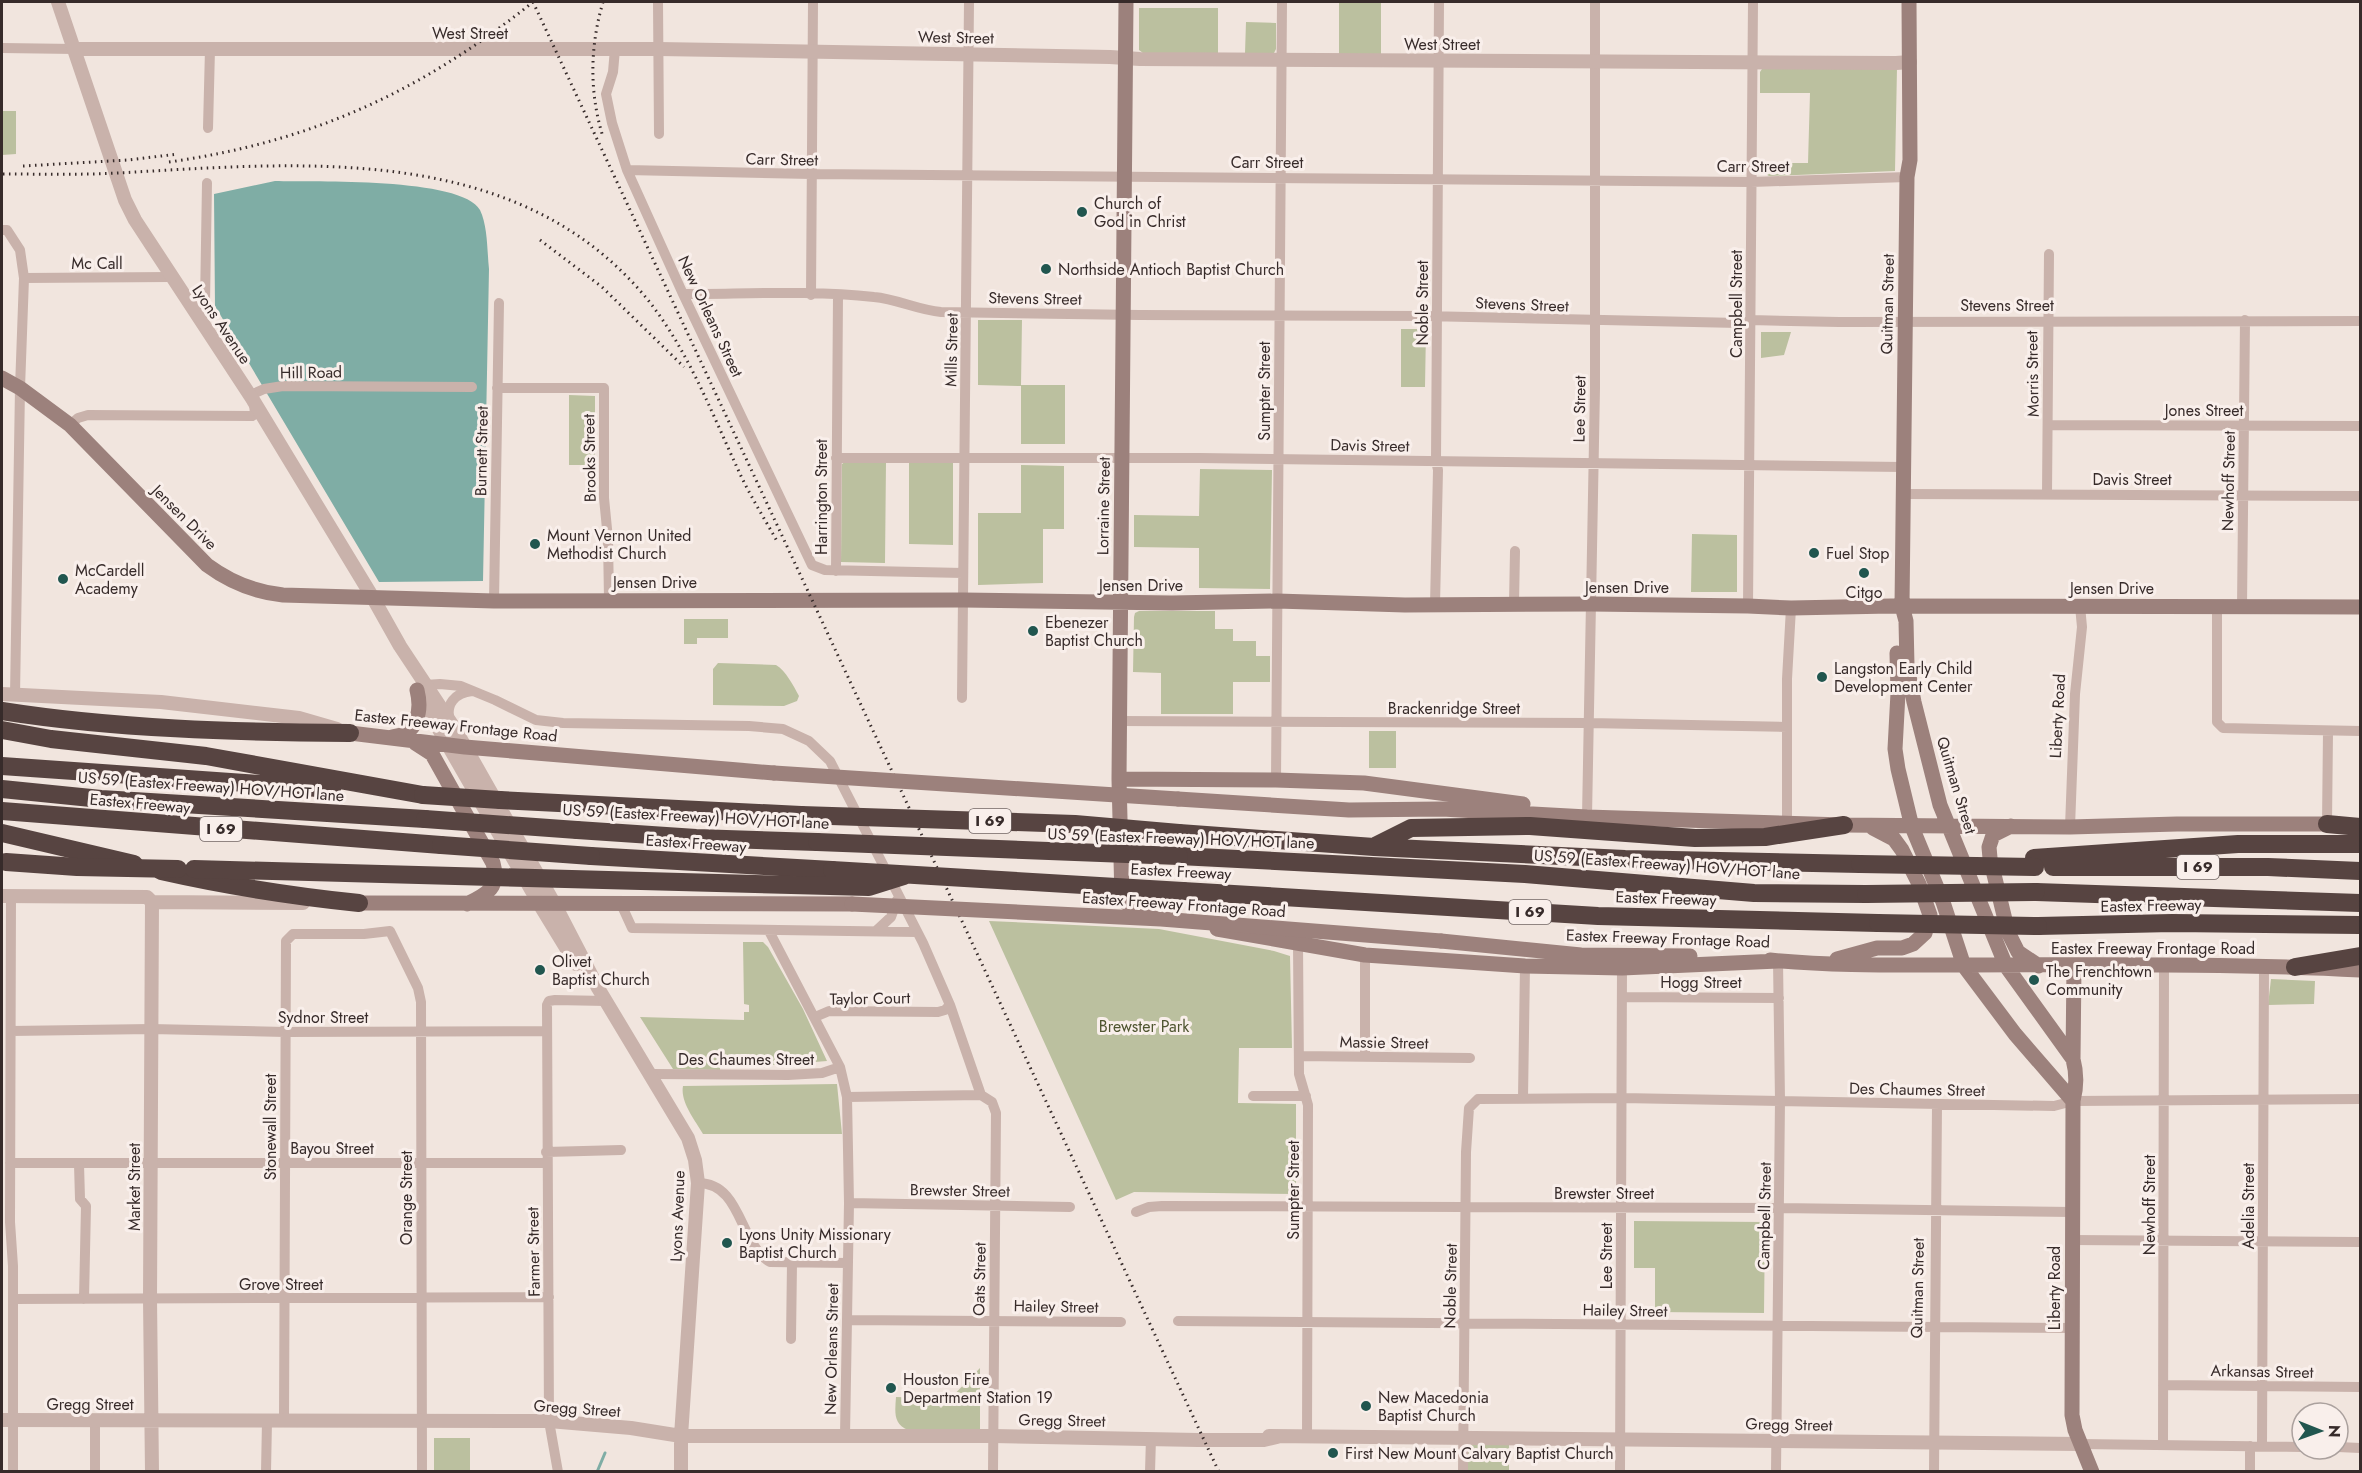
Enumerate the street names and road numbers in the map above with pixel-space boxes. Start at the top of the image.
street label: West Street [432,22,508,45]
street label: West Street [918,25,994,50]
street label: West Street [1404,33,1480,56]
street label: Carr Street [745,147,819,172]
street label: Carr Street [1231,151,1303,174]
street label: Carr Street [1717,155,1789,178]
street label: Campbell Street [1725,250,1748,358]
street label: Mc Call [71,252,123,275]
street label: New Orleans Street [672,252,749,381]
street label: Quitman Street [1875,253,1900,354]
street label: Noble Street [1411,260,1434,346]
street label: Lyons Avenue [186,280,257,369]
street label: Stevens Street [988,286,1082,311]
street label: Stevens Street [1475,291,1569,318]
street label: Stevens Street [1960,294,2054,317]
street label: Mills Street [939,313,964,387]
street label: Morris Street [2020,331,2045,417]
street label: Sumpter Street [1253,341,1276,441]
street label: Hill Road [280,360,342,385]
street label: Lee Street [1567,375,1592,443]
street label: Jones Street [2163,399,2243,422]
street label: Burnett Street [469,406,494,496]
street label: Brooks Street [577,414,602,502]
street label: Newhoff Street [2216,430,2241,531]
street label: Davis Street [1330,433,1410,458]
street label: Harrington Street [810,439,833,555]
street label: Lorraine Street [1091,456,1116,555]
street label: Davis Street [2092,468,2172,491]
street label: Jensen Drive [145,478,222,555]
street label: Jensen Drive [611,571,697,594]
street label: Jensen Drive [1097,574,1183,597]
street label: Jensen Drive [1583,576,1669,599]
street label: Jensen Drive [2068,577,2154,600]
street label: Liberty Road [2044,673,2071,759]
street label: Brackenridge Street [1388,697,1520,720]
street label: Eastex Freeway Frontage Road [353,703,559,748]
street label: Quitman Street [1931,734,1982,837]
street label: US 59 (Eastex Freeway) HOV/HOT lane [77,767,345,805]
street label: Eastex Freeway [89,789,191,817]
street label: US 59 (Eastex Freeway) HOV/HOT lane [562,798,830,835]
road number: I 69 [969,809,1011,833]
road number: I 69 [200,817,242,841]
street label: US 59 (Eastex Freeway) HOV/HOT lane [1047,822,1315,855]
street label: Eastex Freeway [645,829,748,859]
street label: US 59 (Eastex Freeway) HOV/HOT lane [1533,844,1801,885]
road number: I 69 [2177,855,2219,879]
street label: Eastex Freeway [1130,857,1233,886]
street label: Eastex Freeway [1615,885,1718,912]
street label: Eastex Freeway Frontage Road [1081,886,1287,923]
street label: Eastex Freeway [2100,893,2203,918]
road number: I 69 [1509,900,1551,924]
street label: Eastex Freeway Frontage Road [1566,923,1770,954]
street label: Eastex Freeway Frontage Road [2051,937,2255,960]
street label: Hogg Street [1660,971,1742,994]
street label: Taylor Court [830,986,911,1011]
street label: Sydnor Street [278,1006,368,1029]
street label: Massie Street [1339,1030,1429,1055]
street label: Des Chaumes Street [678,1048,814,1071]
street label: Stonewall Street [259,1074,282,1180]
street label: Des Chaumes Street [1849,1077,1985,1102]
street label: Bayou Street [290,1137,374,1160]
street label: Sumpter Street [1282,1140,1305,1240]
street label: Market Street [123,1143,146,1231]
street label: Orange Street [395,1151,418,1245]
street label: Newhoff Street [2138,1155,2161,1255]
street label: Campbell Street [1752,1162,1777,1270]
street label: Adelia Street [2237,1163,2260,1249]
street label: Lyons Avenue [664,1170,691,1262]
street label: Brewster Street [910,1178,1010,1203]
street label: Brewster Street [1554,1182,1654,1205]
street label: Farmer Street [521,1207,546,1297]
street label: Lee Street [1595,1223,1618,1289]
street label: Quitman Street [1905,1237,1930,1338]
street label: Oats Street [967,1242,992,1316]
street label: Noble Street [1438,1243,1463,1329]
street label: Liberty Road [2043,1246,2066,1330]
street label: Grove Street [239,1273,323,1296]
street label: New Orleans Street [819,1283,844,1415]
street label: Hailey Street [1013,1294,1099,1319]
street label: Hailey Street [1582,1298,1668,1323]
street label: Arkansas Street [2210,1359,2314,1384]
street label: Gregg Street [46,1393,134,1416]
street label: Gregg Street [533,1394,621,1423]
street label: Gregg Street [1018,1408,1106,1433]
street label: Gregg Street [1745,1412,1833,1437]

